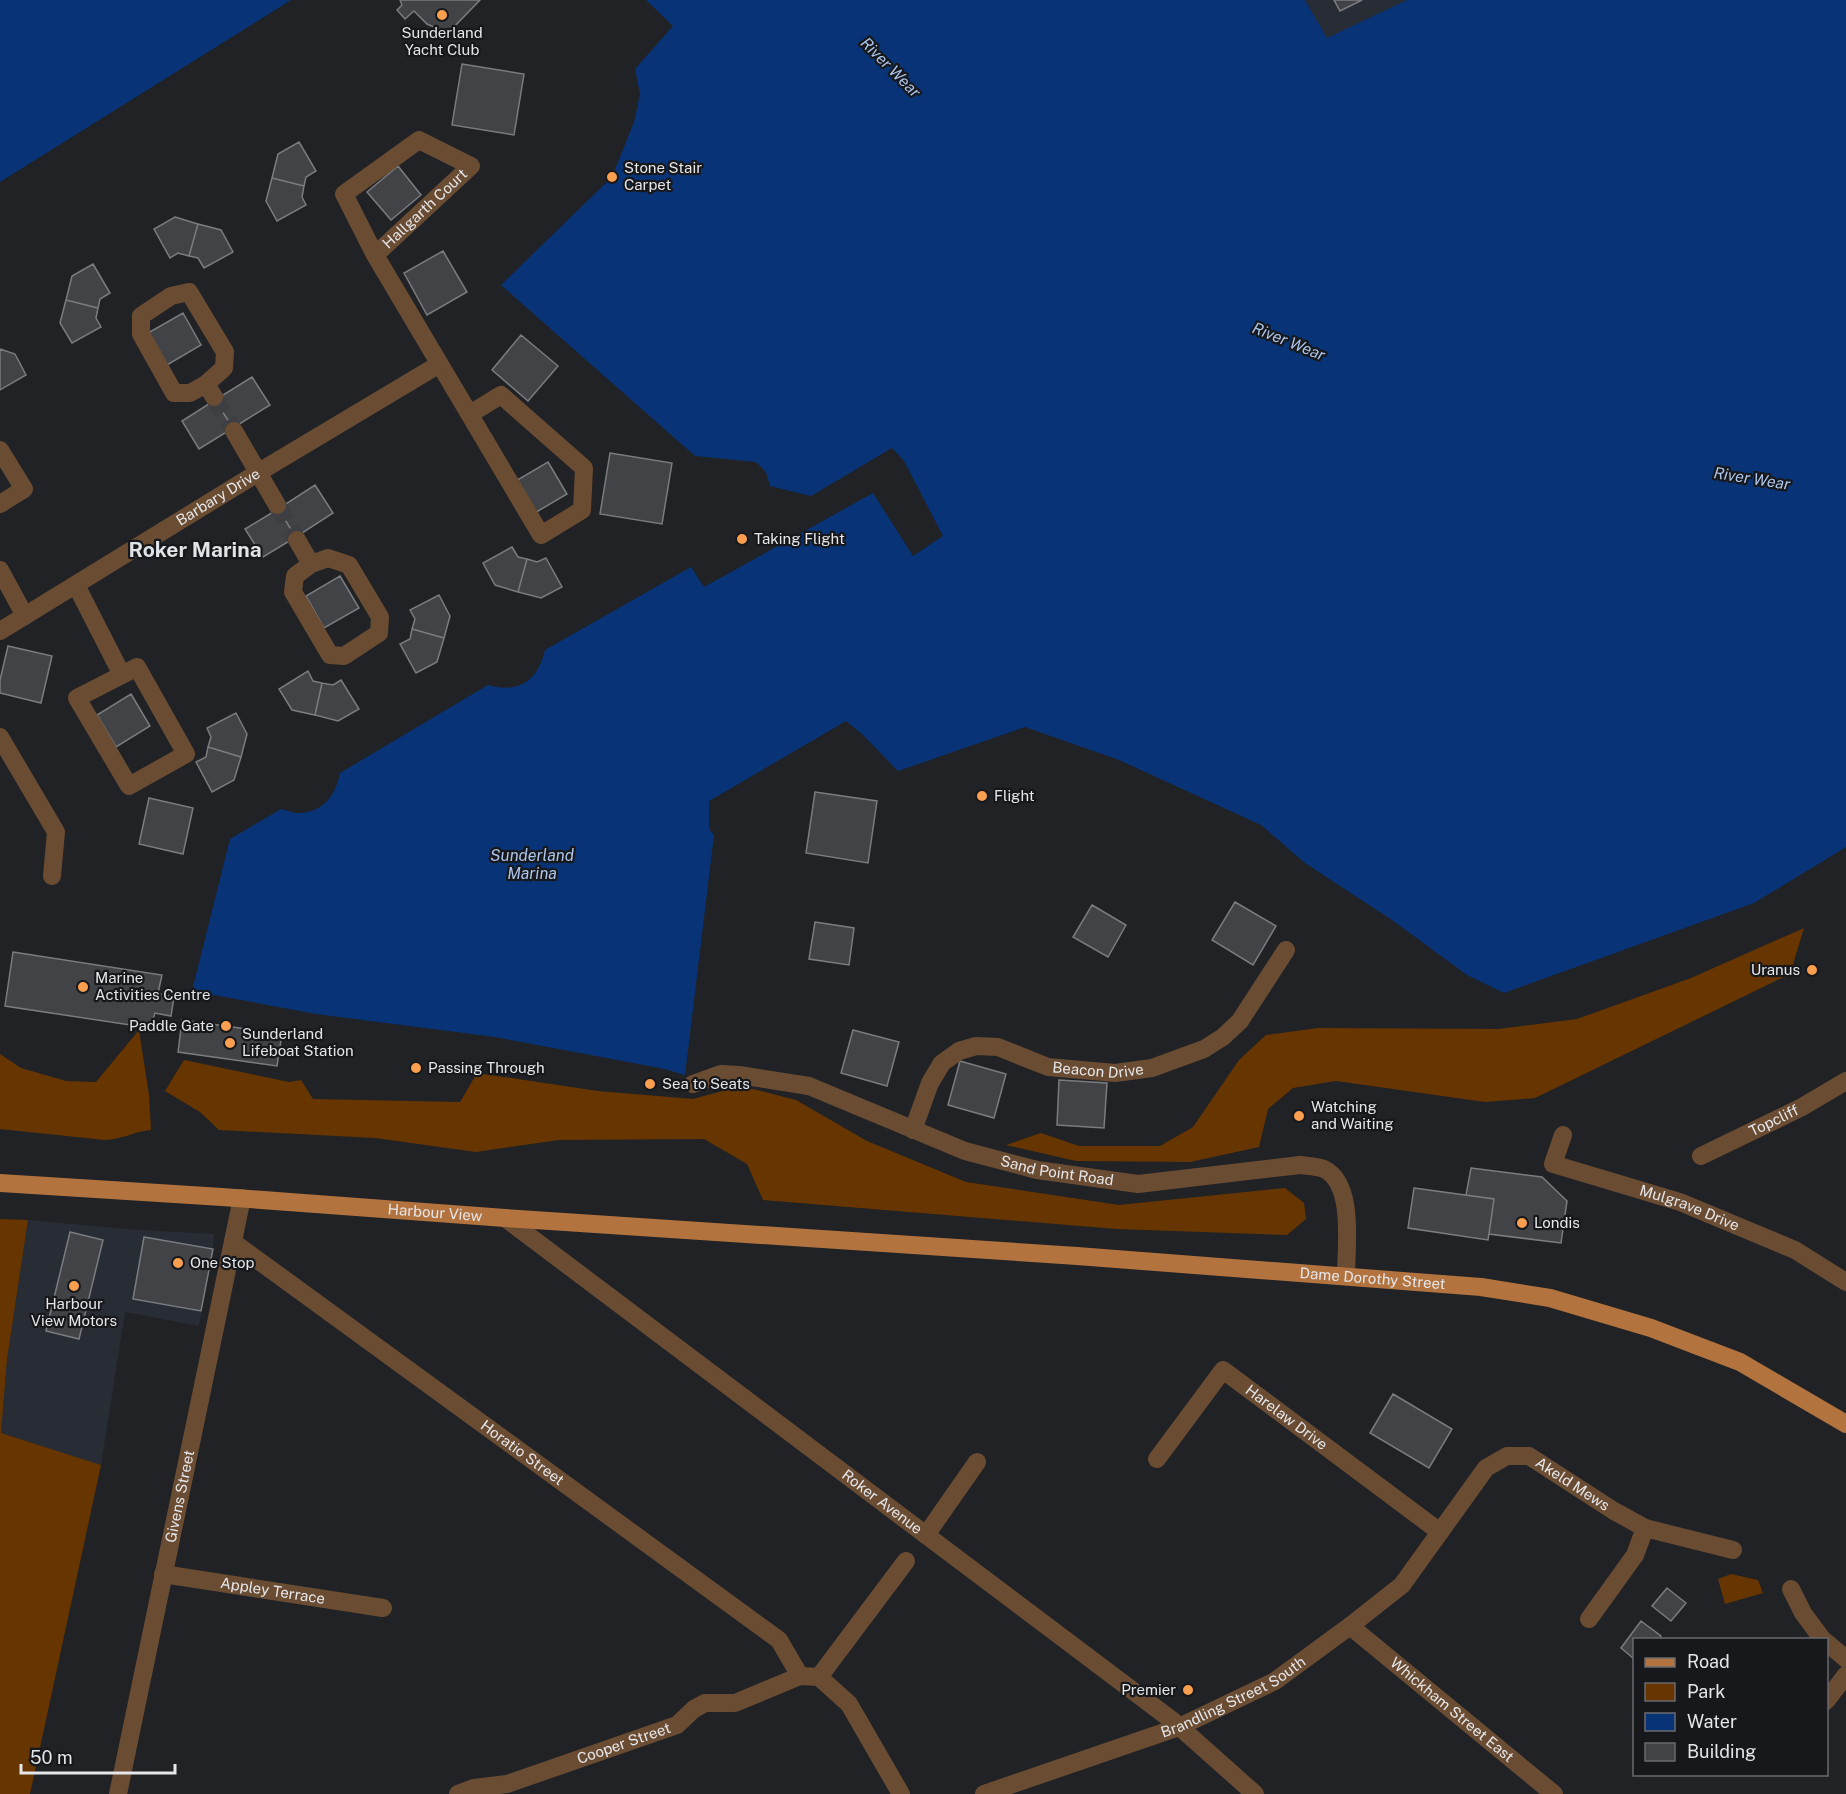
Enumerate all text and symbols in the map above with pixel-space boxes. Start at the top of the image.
marker: Sunderland Yacht Club [435,8,449,22]
place label: Sunderland Yacht Club [401,24,483,58]
water label: River Wear [857,33,925,102]
place label: Stone Stair Carpet [624,159,702,193]
street label: Hallgarth Court [379,165,470,252]
marker: Stone Stair Carpet [605,170,619,184]
water label: River Wear [1250,318,1329,365]
water label: River Wear [1712,463,1792,494]
street label: Barbary Drive [173,465,263,529]
place label: Taking Flight [754,530,845,547]
marker: Taking Flight [735,532,749,546]
district label: Roker Marina [128,537,262,562]
place label: Flight [994,787,1035,804]
marker: Flight [975,789,989,803]
water label: Sunderland Marina [490,846,575,883]
place label: Uranus [1751,961,1800,978]
marker: Uranus [1805,963,1819,977]
place label: Marine Activities Centre [95,969,210,1003]
marker: Marine Activities Centre [76,980,90,994]
place label: Paddle Gate [129,1017,214,1034]
marker: Paddle Gate [219,1019,233,1033]
place label: Sunderland Lifeboat Station [242,1025,354,1059]
marker: Sunderland Lifeboat Station [223,1036,237,1050]
street label: Beacon Drive [1052,1058,1145,1081]
place label: Passing Through [428,1059,545,1076]
marker: Passing Through [409,1061,423,1075]
place label: Sea to Seats [662,1075,750,1092]
marker: Sea to Seats [643,1077,657,1091]
place label: Watching and Waiting [1311,1098,1394,1132]
street label: Topcliff [1746,1101,1801,1139]
marker: Watching and Waiting [1292,1109,1306,1123]
street label: Sand Point Road [999,1152,1115,1189]
street label: Mulgrave Drive [1638,1181,1742,1234]
street label: Harbour View [387,1200,483,1224]
place label: Londis [1534,1214,1580,1231]
marker: Londis [1515,1216,1529,1230]
place label: One Stop [190,1254,254,1271]
marker: One Stop [171,1256,185,1270]
street label: Dame Dorothy Street [1299,1264,1446,1292]
marker: Harbour View Motors [67,1279,81,1293]
place label: Harbour View Motors [31,1295,117,1329]
street label: Harelaw Drive [1243,1381,1331,1453]
street label: Horatio Street [478,1416,568,1489]
street label: Givens Street [162,1448,197,1544]
street label: Akeld Mews [1533,1454,1613,1514]
street label: Roker Avenue [839,1466,926,1537]
street label: Appley Terrace [219,1574,326,1607]
legend [1633,1638,1828,1776]
text: Road [1687,1651,1730,1672]
street label: Brandling Street South [1158,1653,1309,1741]
street label: Whickham Street East [1387,1654,1518,1765]
place label: Premier [1121,1681,1176,1698]
text: Park [1687,1681,1725,1702]
marker: Premier [1181,1683,1195,1697]
text: Water [1687,1711,1737,1732]
street label: Cooper Street [575,1719,673,1767]
scale bar [21,1737,176,1775]
text: Building [1687,1741,1756,1762]
text: 50 m [30,1747,73,1768]

